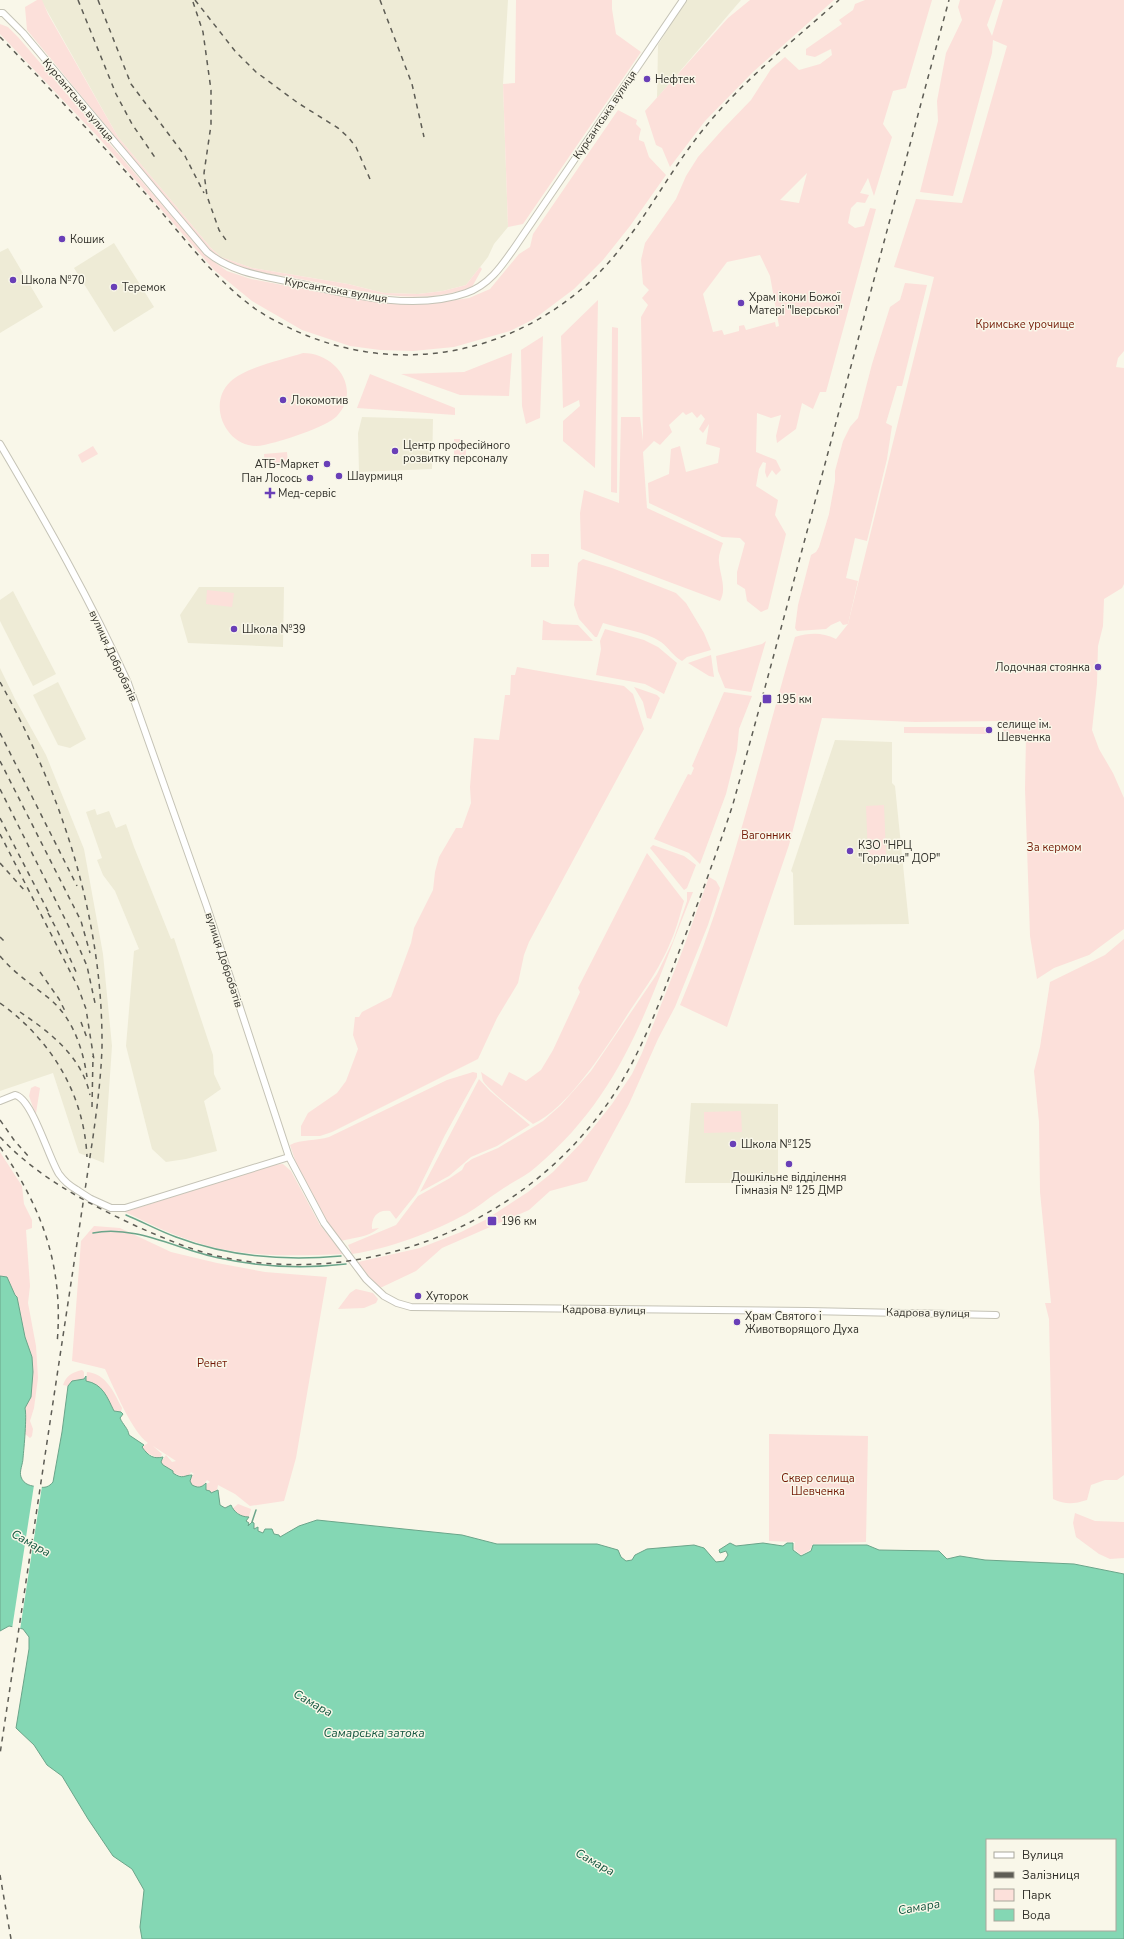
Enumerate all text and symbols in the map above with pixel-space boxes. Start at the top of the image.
street label: Курсантська вулиця [39,55,117,145]
street label: Курсантська вулиця [570,68,640,162]
place label: Нефтек [655,72,695,87]
marker: Нефтек [642,74,652,84]
place label: Кошик [70,232,104,247]
marker: Кошик [57,234,67,244]
place label: Школа №70 [21,273,85,288]
street label: Курсантська вулиця [284,274,389,306]
marker: Школа №70 [8,275,18,285]
place label: Теремок [122,280,166,295]
marker: Теремок [109,282,119,292]
place label: Храм ікони Божої Матері "Іверської" [749,290,843,318]
marker: Храм ікони Божої Матері "Іверської" [736,298,746,308]
park label: Кримське урочище [976,317,1075,332]
place label: Локомотив [291,393,348,408]
marker: Локомотив [278,395,288,405]
place label: Центр професійного розвитку персоналу [403,438,510,466]
marker: Центр професійного розвитку персоналу [390,446,400,456]
place label: АТБ-Маркет [255,457,319,472]
marker: АТБ-Маркет [322,459,332,469]
place label: Шаурмиця [347,469,403,484]
place label: Пан Лосось [242,471,302,486]
marker: Шаурмиця [334,471,344,481]
marker: Пан Лосось [305,473,315,483]
place label: Мед-сервіс [278,486,336,501]
marker: Мед-сервіс [265,488,275,498]
street label: вулиця Добробатів [85,608,141,704]
place label: Школа №39 [242,622,306,637]
marker: Школа №39 [229,624,239,634]
place label: Лодочная стоянка [995,660,1090,675]
marker: Лодочная стоянка [1093,662,1103,672]
place label: 195 км [776,692,812,707]
marker: 195 км [761,693,773,705]
place label: селище ім. Шевченка [997,717,1051,745]
marker: селище ім. Шевченка [984,725,994,735]
park label: Вагонник [741,828,791,843]
place label: КЗО "НРЦ "Горлиця" ДОР" [858,838,940,866]
park label: За кермом [1027,840,1081,855]
marker: КЗО "НРЦ "Горлиця" ДОР" [845,846,855,856]
street label: вулиця Добробатів [202,911,246,1009]
place label: Школа №125 [741,1137,812,1152]
marker: Школа №125 [728,1139,738,1149]
marker: Дошкільне відділення Гімназія № 125 ДМР [784,1159,794,1169]
place label: Дошкільне відділення Гімназія № 125 ДМР [732,1170,847,1198]
place label: 196 км [501,1214,537,1229]
marker: 196 км [486,1215,498,1227]
place label: Хуторок [426,1289,469,1304]
marker: Хуторок [413,1291,423,1301]
street label: Кадрова вулиця [562,1302,646,1318]
street label: Кадрова вулиця [886,1305,970,1321]
place label: Храм Святого і Животворящого Духа [745,1309,859,1337]
marker: Храм Святого і Животворящого Духа [732,1317,742,1327]
park label: Ренет [197,1356,227,1371]
park label: Сквер селища Шевченка [781,1471,855,1499]
water label: Самара [9,1526,53,1560]
water label: Самара [291,1686,335,1720]
water label: Самарська затока [323,1725,425,1741]
legend [986,1839,1116,1931]
water label: Самара [573,1845,617,1879]
text: Вулиця [1022,1847,1064,1863]
text: Залізниця [1022,1867,1080,1883]
text: Парк [1022,1887,1052,1903]
water label: Самара [897,1895,941,1919]
text: Вода [1022,1907,1050,1923]

